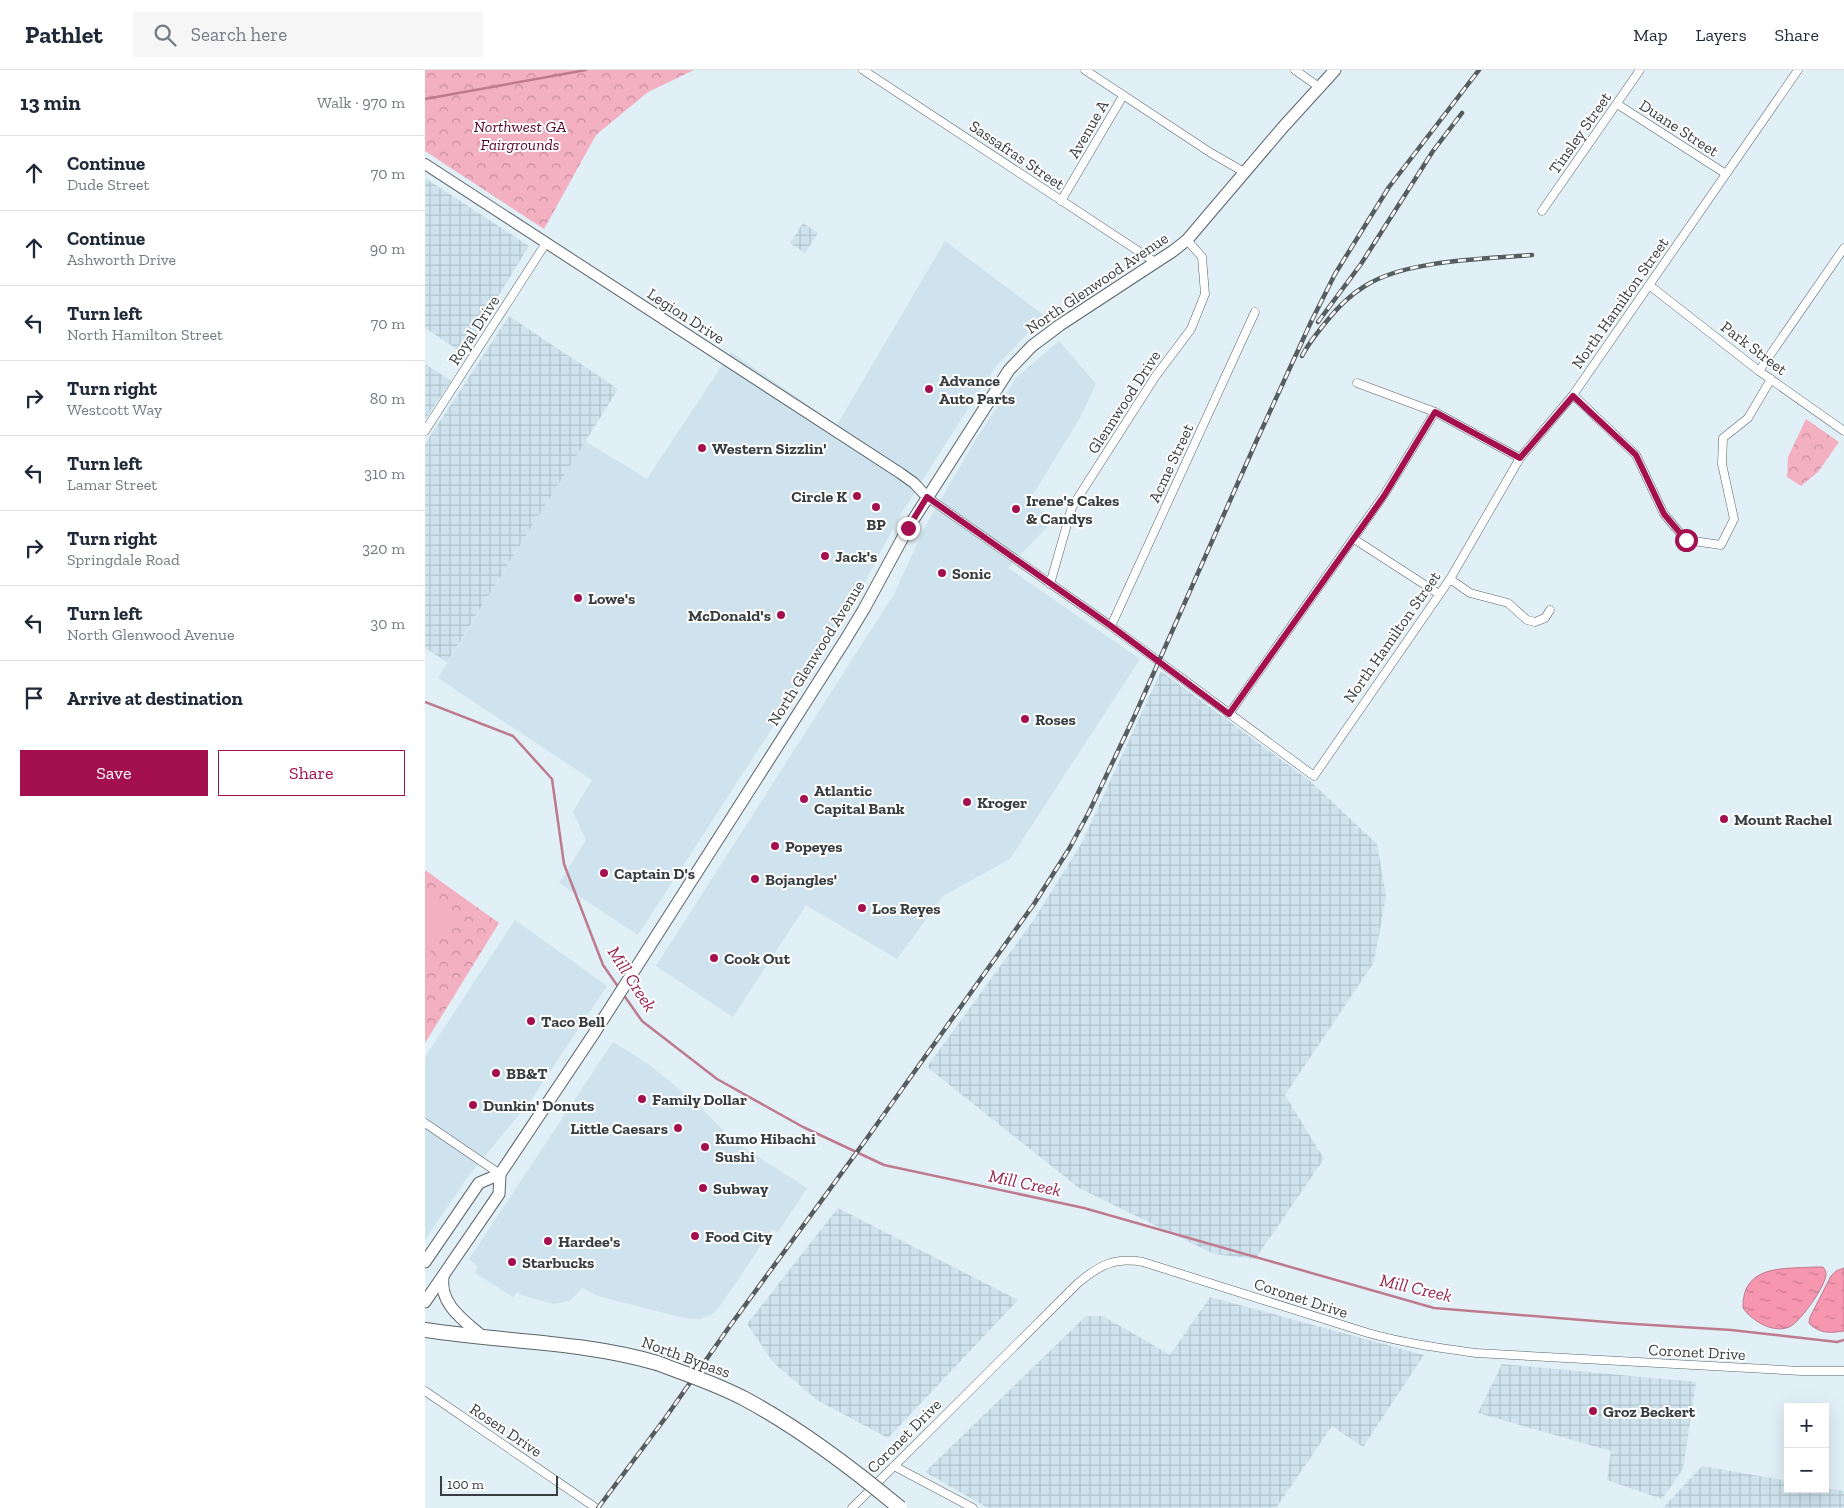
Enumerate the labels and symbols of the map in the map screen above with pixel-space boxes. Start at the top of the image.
street label: Tinsley Street [1545,88,1615,178]
street label: Duane Street [1636,95,1722,161]
street label: Avenue A [1064,96,1113,162]
street label: Sassafras Street [966,116,1068,194]
park label: Northwest GA Fairgrounds [474,117,566,154]
street label: North Glenwood Avenue [1022,228,1172,338]
street label: North Hamilton Street [1567,234,1673,372]
street label: Legion Drive [644,284,728,348]
street label: Royal Drive [444,292,504,368]
street label: Park Street [1717,317,1791,379]
street label: Glennwood Drive [1084,347,1164,457]
place label: Advance Auto Parts [939,371,1015,408]
marker: Advance Auto Parts [923,383,935,395]
street label: Acme Street [1145,421,1198,505]
place label: Western Sizzlin' [712,439,827,458]
marker: Western Sizzlin' [696,442,708,454]
place label: Circle K [791,487,847,506]
marker: Circle K [851,490,863,502]
place label: Irene's Cakes & Candys [1026,491,1119,528]
marker: BP [870,501,882,513]
marker: Irene's Cakes & Candys [1010,503,1022,515]
place label: BP [866,515,886,534]
route end [897,517,920,540]
route start [1675,529,1698,552]
place label: Jack's [835,547,877,566]
marker: Jack's [819,550,831,562]
place label: Sonic [952,564,992,583]
marker: Sonic [936,567,948,579]
street label: North Hamilton Street [1339,568,1445,706]
street label: North Glenwood Avenue [764,577,868,729]
place label: Lowe's [588,589,635,608]
marker: Lowe's [572,592,584,604]
place label: McDonald's [688,606,771,625]
marker: McDonald's [775,609,787,621]
place label: Roses [1035,710,1076,729]
marker: Roses [1019,713,1031,725]
place label: Atlantic Capital Bank [814,781,905,818]
marker: Atlantic Capital Bank [798,793,810,805]
place label: Kroger [977,793,1027,812]
marker: Kroger [961,796,973,808]
place label: Mount Rachel [1734,810,1833,829]
marker: Mount Rachel [1718,813,1730,825]
place label: Popeyes [785,837,843,856]
marker: Popeyes [769,840,781,852]
place label: Captain D's [614,864,695,883]
marker: Captain D's [598,867,610,879]
place label: Bojangles' [765,870,837,889]
marker: Bojangles' [749,873,761,885]
place label: Los Reyes [872,899,941,918]
marker: Los Reyes [856,902,868,914]
water label: Mill Creek [603,942,661,1016]
place label: Cook Out [724,949,791,968]
marker: Cook Out [708,952,720,964]
place label: Taco Bell [541,1012,605,1031]
marker: Taco Bell [525,1015,537,1027]
place label: BB&T [506,1064,548,1083]
marker: BB&T [490,1067,502,1079]
place label: Family Dollar [652,1090,747,1109]
marker: Family Dollar [636,1093,648,1105]
place label: Dunkin' Donuts [483,1096,594,1115]
marker: Dunkin' Donuts [467,1099,479,1111]
place label: Little Caesars [570,1119,668,1138]
marker: Little Caesars [672,1122,684,1134]
place label: Kumo Hibachi Sushi [715,1129,816,1166]
marker: Kumo Hibachi Sushi [699,1141,711,1153]
water label: Mill Creek [987,1165,1063,1201]
place label: Subway [713,1179,769,1198]
marker: Subway [697,1182,709,1194]
place label: Food City [705,1227,773,1246]
marker: Food City [689,1230,701,1242]
place label: Hardee's [558,1232,620,1251]
marker: Hardee's [542,1235,554,1247]
place label: Starbucks [522,1253,594,1272]
marker: Starbucks [506,1256,518,1268]
water label: Mill Creek [1378,1269,1454,1307]
street label: Coronet Drive [1252,1274,1350,1322]
street label: North Bypass [639,1332,733,1382]
street label: Coronet Drive [1648,1340,1746,1364]
street label: Coronet Drive [863,1395,945,1477]
street label: Rosen Drive [466,1399,546,1461]
place label: Groz Beckert [1603,1402,1696,1421]
marker: Groz Beckert [1587,1405,1599,1417]
scale bar [440,1473,557,1496]

